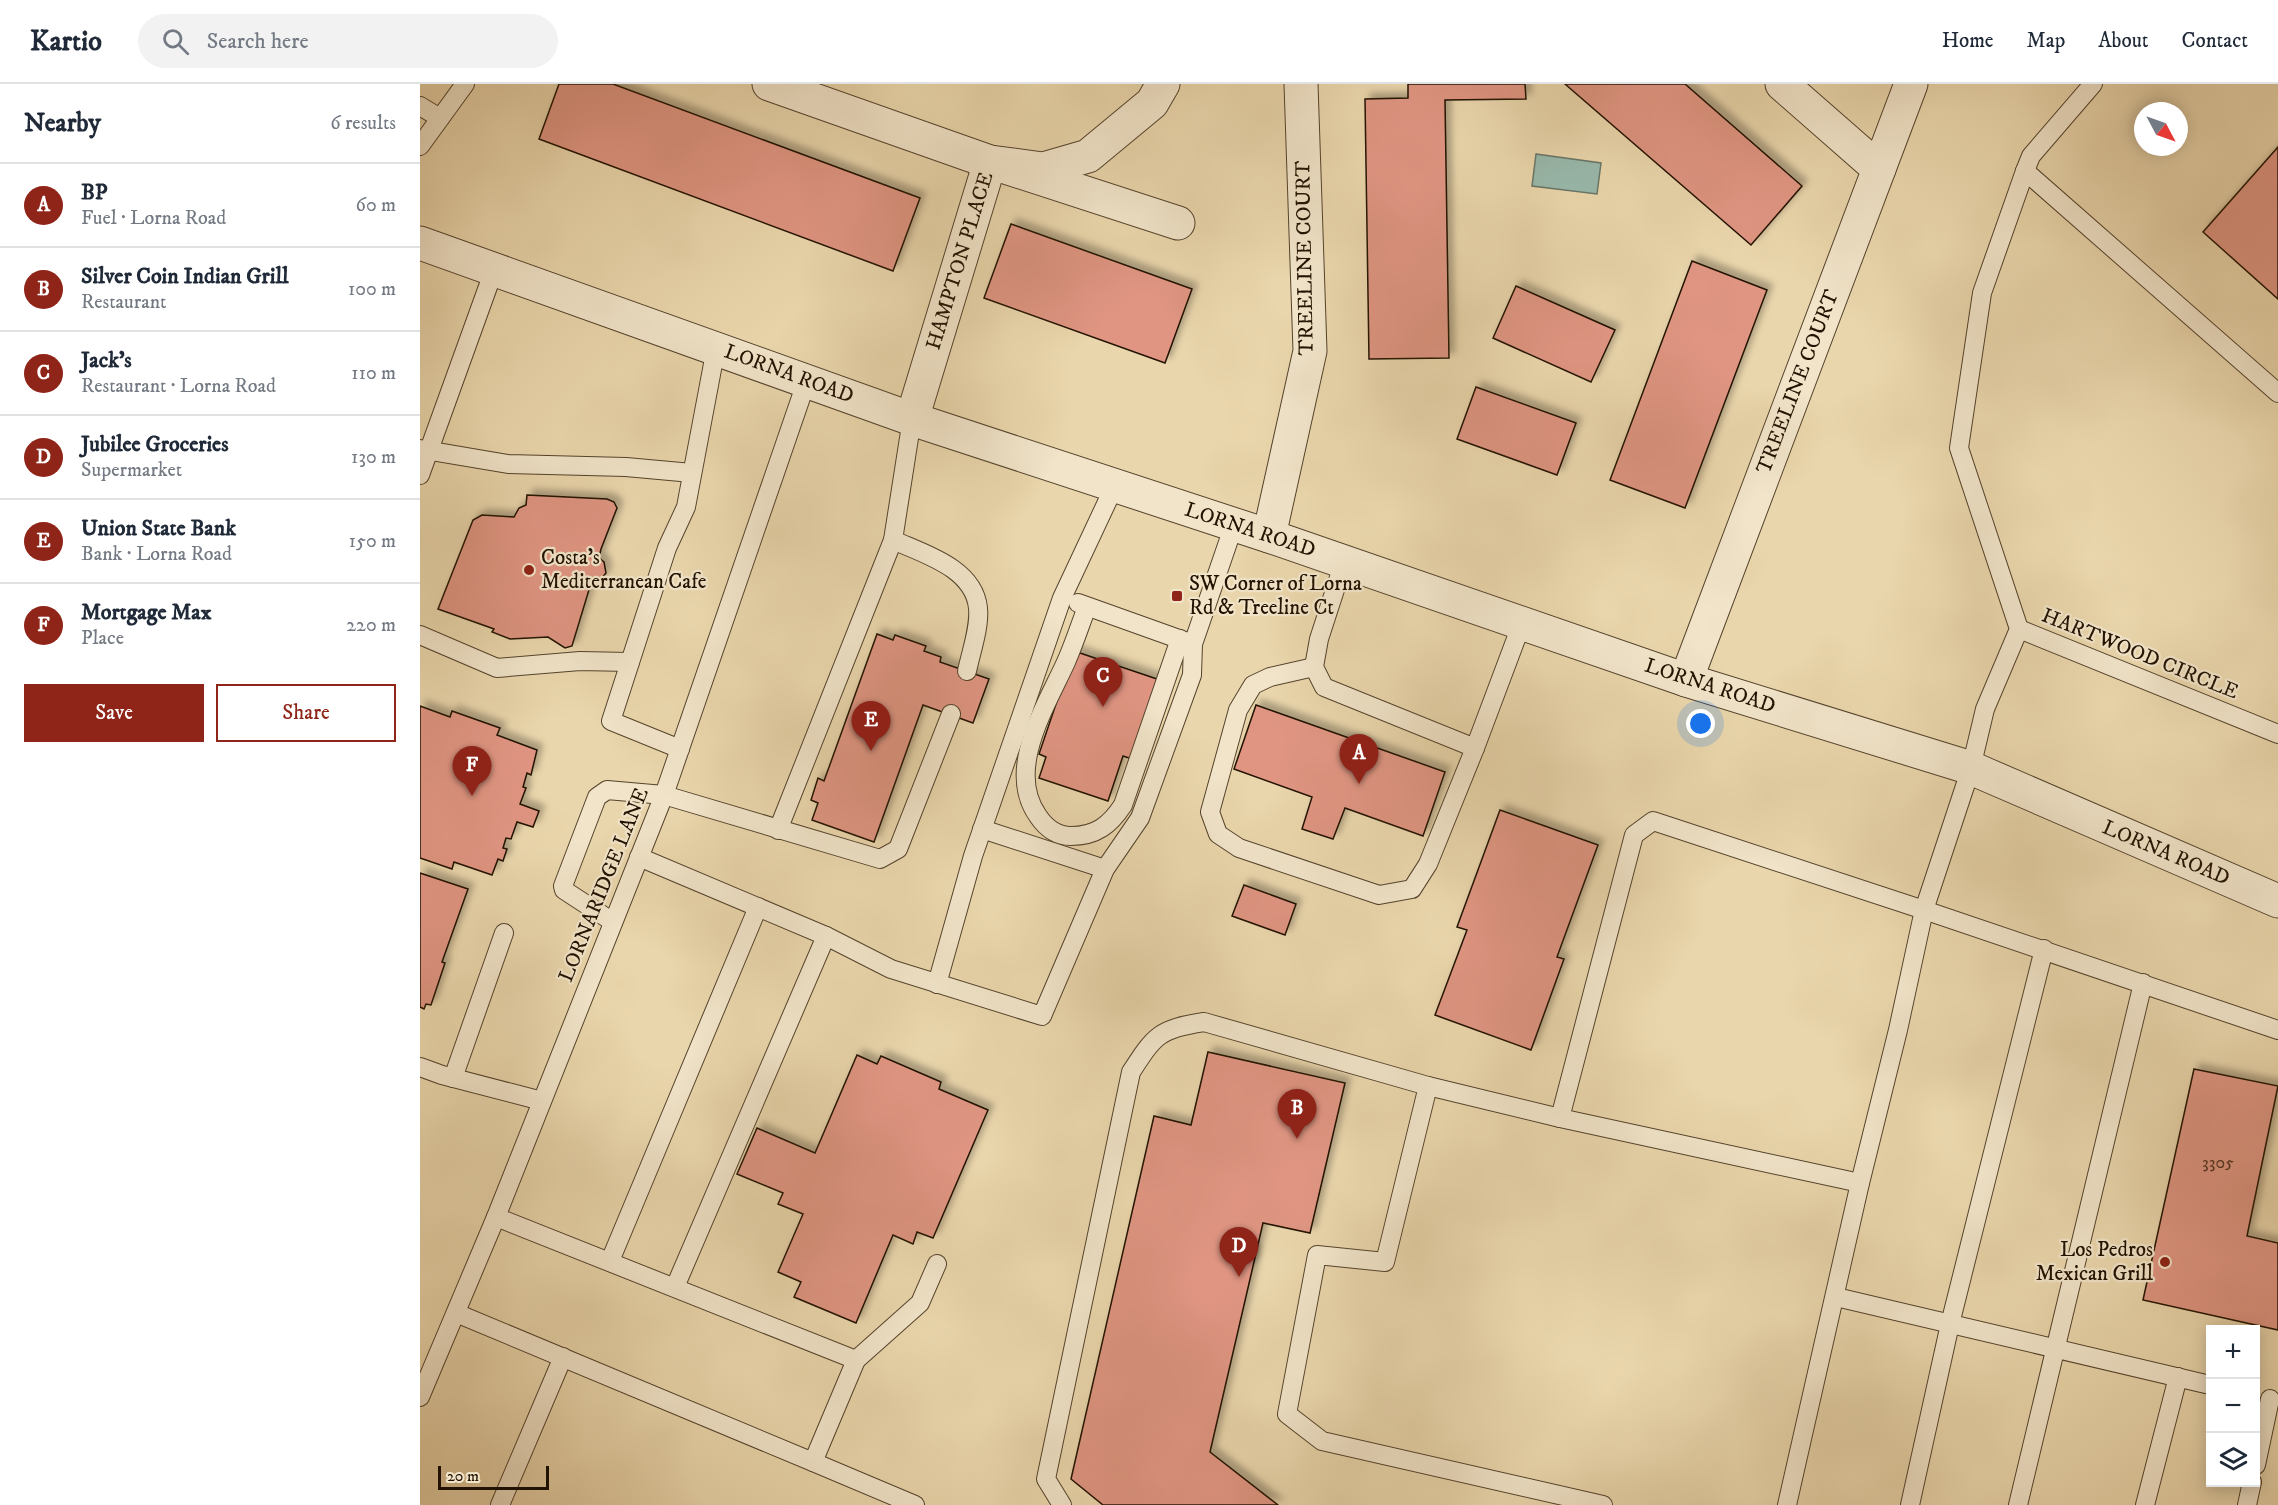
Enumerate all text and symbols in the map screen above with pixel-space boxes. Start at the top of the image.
search box [138,14,558,68]
text: Kartio [30,24,102,59]
icon: search [159,25,192,58]
text: Search here [207,28,309,55]
text: Home [1942,28,1994,54]
text: Map [2027,28,2065,54]
text: About [2098,28,2149,54]
text: Contact [2182,28,2248,54]
north arrow [2134,102,2188,156]
text: Nearby [24,107,101,140]
text: 6 results [330,111,396,136]
street label: TREELINE COURT [1290,160,1320,356]
street label: HAMPTON PLACE [921,169,999,353]
text: BP [81,179,108,206]
text: A [37,193,50,218]
text: 60 m [356,193,396,218]
text: Fuel · Lorna Road [81,206,226,231]
text: Silver Coin Indian Grill [81,263,289,290]
text: B [37,277,50,302]
text: 100 m [348,277,396,302]
street label: TREELINE COURT [1751,286,1845,478]
text: Restaurant [81,290,166,315]
street label: LORNA ROAD [721,339,857,409]
text: Jack's [81,347,132,374]
text: C [37,361,50,386]
text: 110 m [351,361,396,386]
text: Restaurant · Lorna Road [81,374,276,399]
text: Jubilee Groceries [81,431,229,458]
text: D [36,445,51,470]
text: 130 m [351,445,396,470]
text: Supermarket [81,458,182,483]
street label: LORNA ROAD [1181,497,1319,563]
text: Union State Bank [81,515,236,542]
text: E [36,529,51,554]
text: 150 m [349,529,396,554]
text: Bank · Lorna Road [81,542,232,567]
place label: Costa's Mediterranean Cafe [541,545,707,595]
marker: Costa's Mediterranean Cafe [522,563,536,577]
place label: SW Corner of Lorna Rd & Treeline Ct [1189,571,1362,621]
marker: SW Corner of Lorna Rd & Treeline Ct [1170,589,1184,603]
text: Mortgage Max [81,599,212,626]
street label: HARTWOOD CIRCLE [2038,603,2242,705]
text: F [37,613,50,638]
text: 220 m [346,613,396,638]
text: Place [81,626,124,651]
street label: LORNA ROAD [1641,653,1779,719]
pin: C [1084,658,1122,707]
button: Save [24,684,204,742]
button: Share [216,684,396,742]
pin: E [852,702,890,751]
your location [1686,709,1715,738]
pin: A [1340,734,1378,784]
pin: F [452,746,492,796]
street label: LORNARIDGE LANE [553,784,655,986]
street label: LORNA ROAD [2098,814,2234,892]
pin: B [1278,1090,1316,1139]
house number: 3305 [2202,1152,2234,1174]
pin: D [1220,1228,1258,1277]
place label: Los Pedros Mexican Grill [2036,1237,2154,1287]
marker: Los Pedros Mexican Grill [2158,1255,2172,1269]
map controls [2206,1325,2260,1487]
button: + [2206,1325,2260,1379]
button: − [2206,1379,2260,1433]
button: layers [2206,1433,2260,1487]
scale bar [438,1463,549,1490]
text: 20 m [447,1466,479,1486]

